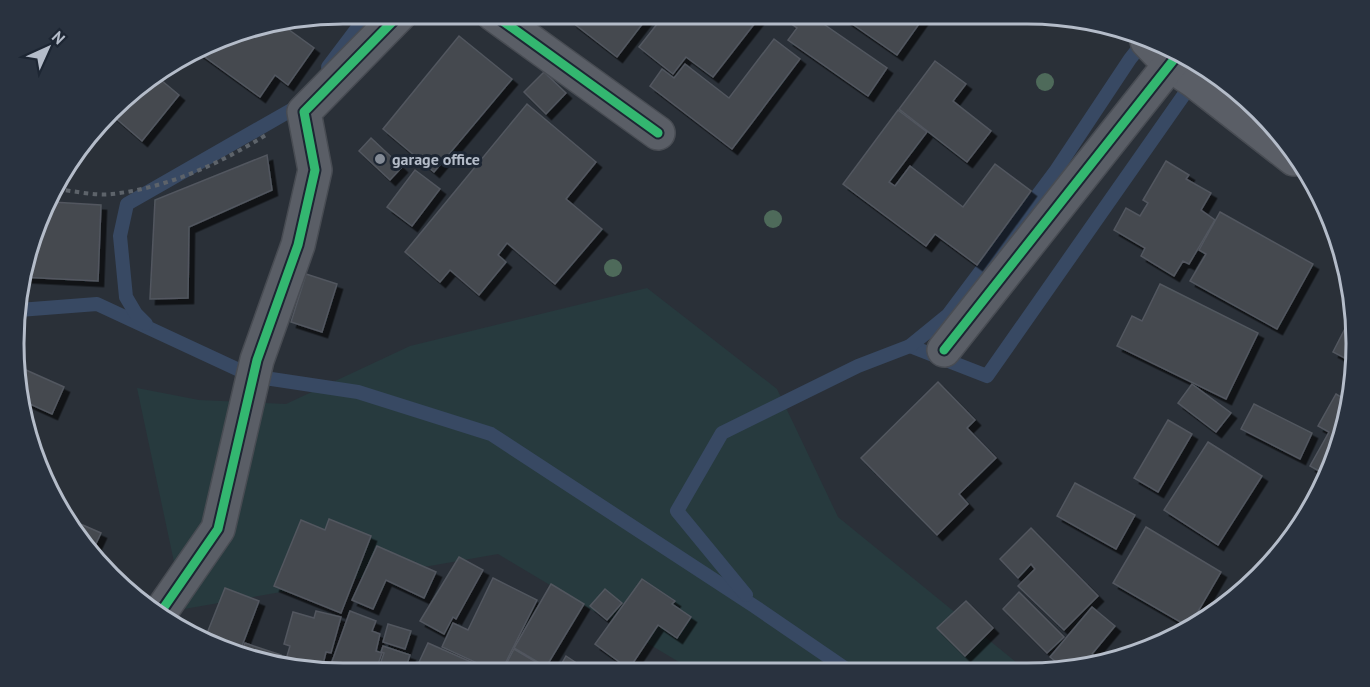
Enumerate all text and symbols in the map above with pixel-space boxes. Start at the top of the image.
north arrow [18,18,78,78]
text: N [48,27,69,48]
place label: garage office [392,149,480,169]
marker: garage office [373,152,387,166]

